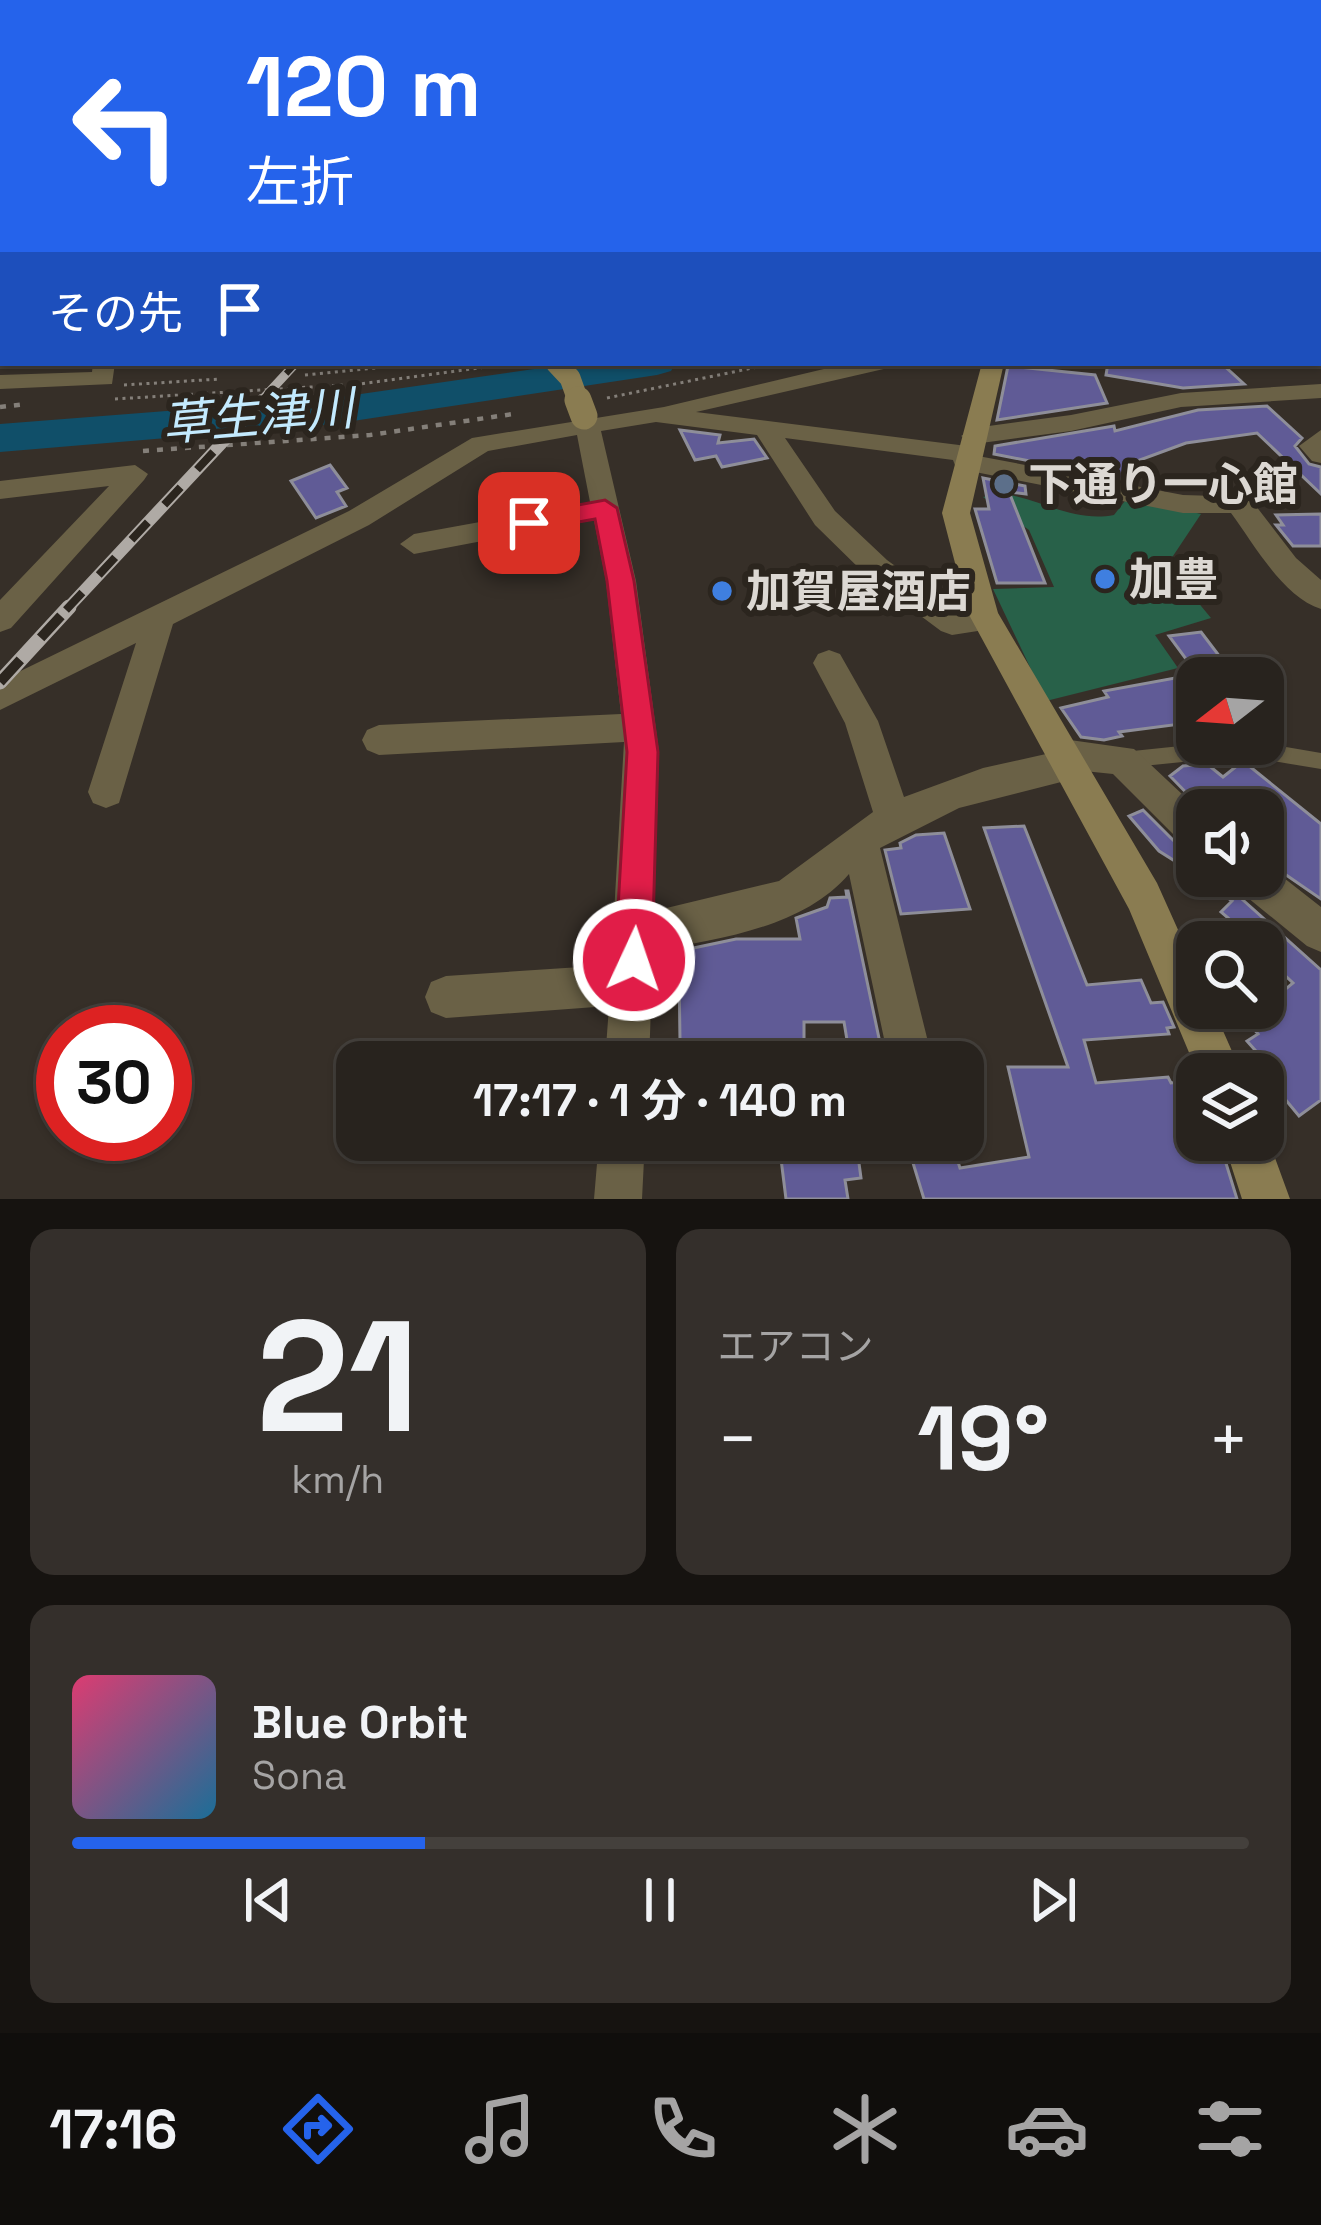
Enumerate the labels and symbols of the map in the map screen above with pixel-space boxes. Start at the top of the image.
water label: 草生津川 [160,377,361,455]
place label: 下通り一心館 [1028,456,1298,513]
marker: 下通り一心館 [991,471,1017,497]
pin [478,472,580,574]
place label: 加豊 [1129,551,1219,608]
place label: 加賀屋酒店 [746,563,971,620]
marker: 加豊 [1092,566,1118,592]
marker: 加賀屋酒店 [709,578,735,604]
north arrow [1176,657,1284,765]
position arrow [571,897,697,1023]
speed limit sign: 30 [36,1005,192,1161]

